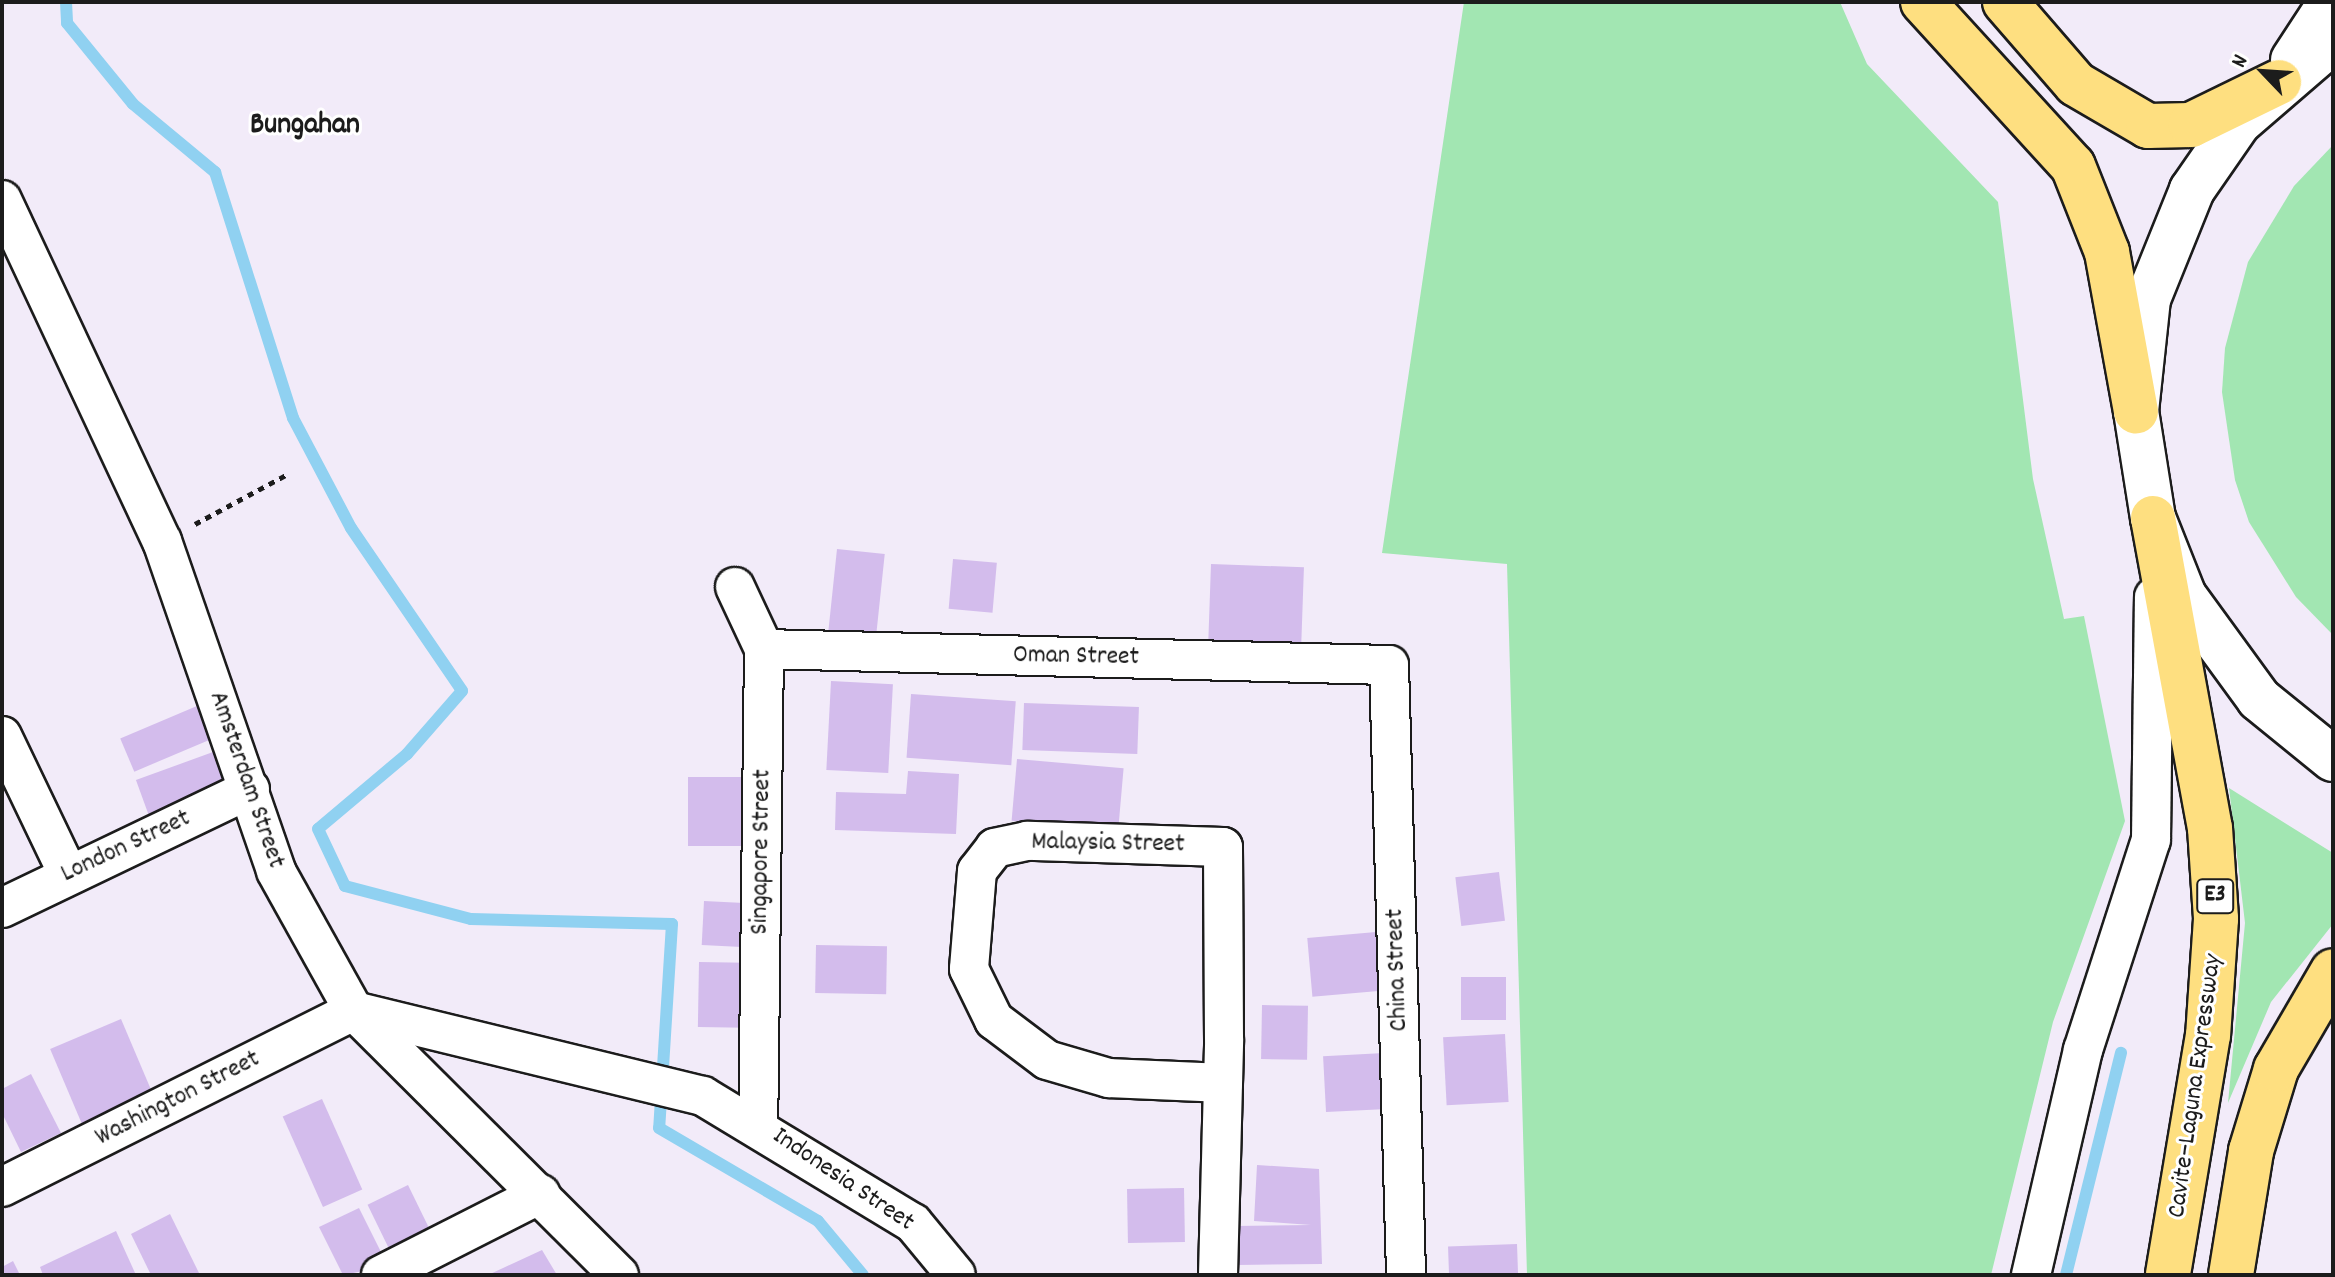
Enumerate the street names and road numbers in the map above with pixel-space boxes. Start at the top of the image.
street label: Oman Street [1013,640,1139,674]
street label: Amsterdam Street [201,687,291,873]
street label: Singapore Street [745,769,779,935]
street label: London Street [56,803,196,891]
street label: Malaysia Street [1031,827,1185,861]
road number: E3 [2195,876,2235,916]
street label: China Street [1380,908,1416,1032]
street label: Cavite–Laguna Expressway [2162,952,2230,1220]
street label: Washington Street [91,1044,265,1154]
street label: Indonesia Street [766,1121,920,1239]

